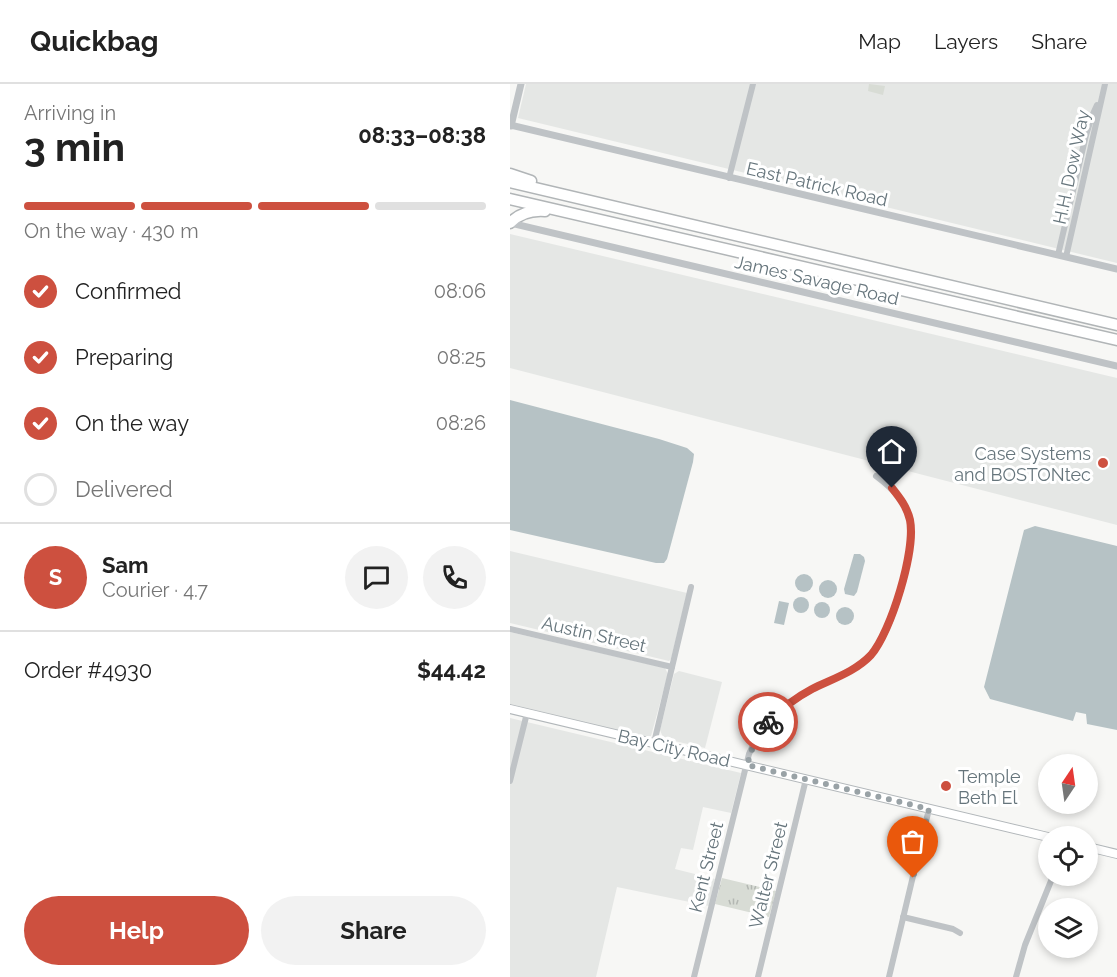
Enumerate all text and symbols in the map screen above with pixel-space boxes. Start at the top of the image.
text: Quickbag [30,25,159,58]
text: Map [858,29,901,54]
text: Layers [934,29,998,54]
text: Share [1031,29,1087,54]
text: Arriving in [24,101,116,125]
street label: H.H. Dow Way [1049,108,1093,226]
text: 08:33–08:38 [358,122,486,148]
text: 3 min [24,124,125,170]
street label: East Patrick Road [744,158,890,210]
text: On the way · 430 m [24,219,199,243]
street label: James Savage Road [733,251,901,309]
icon: check [24,275,57,308]
text: Confirmed [75,278,182,304]
text: 08:06 [434,279,486,303]
icon: check [24,341,57,374]
text: Preparing [75,344,173,370]
text: 08:25 [437,345,486,369]
icon: check [24,407,57,440]
text: On the way [75,410,189,436]
text: 08:26 [436,411,486,435]
pin [866,426,917,488]
icon: home [875,435,908,468]
place label: Case Systems and BOSTONtec [954,443,1091,485]
marker: Case Systems and BOSTONtec [1096,456,1110,470]
text: Delivered [75,476,173,502]
button: chat [345,546,408,609]
button: phone [423,546,486,609]
text: Sam [102,552,149,578]
text: S [49,564,62,590]
text: Courier · 4.7 [102,578,208,602]
street label: Austin Street [540,612,648,656]
text: Order #4930 [24,657,152,683]
text: $44.42 [417,657,486,683]
courier [738,692,798,752]
icon: bike [752,706,785,739]
street label: Bay City Road [616,725,732,771]
north arrow [1038,754,1098,814]
map controls [1038,754,1098,958]
place label: Temple Beth El [958,766,1021,808]
marker: Temple Beth El [939,779,953,793]
pin [887,816,938,878]
street label: Walter Street [745,819,791,931]
street label: Kent Street [685,820,727,914]
icon: bag [896,825,929,858]
button: locate [1038,826,1098,886]
button: Help [24,896,249,965]
button: Share [261,896,486,965]
button: layers [1038,898,1098,958]

